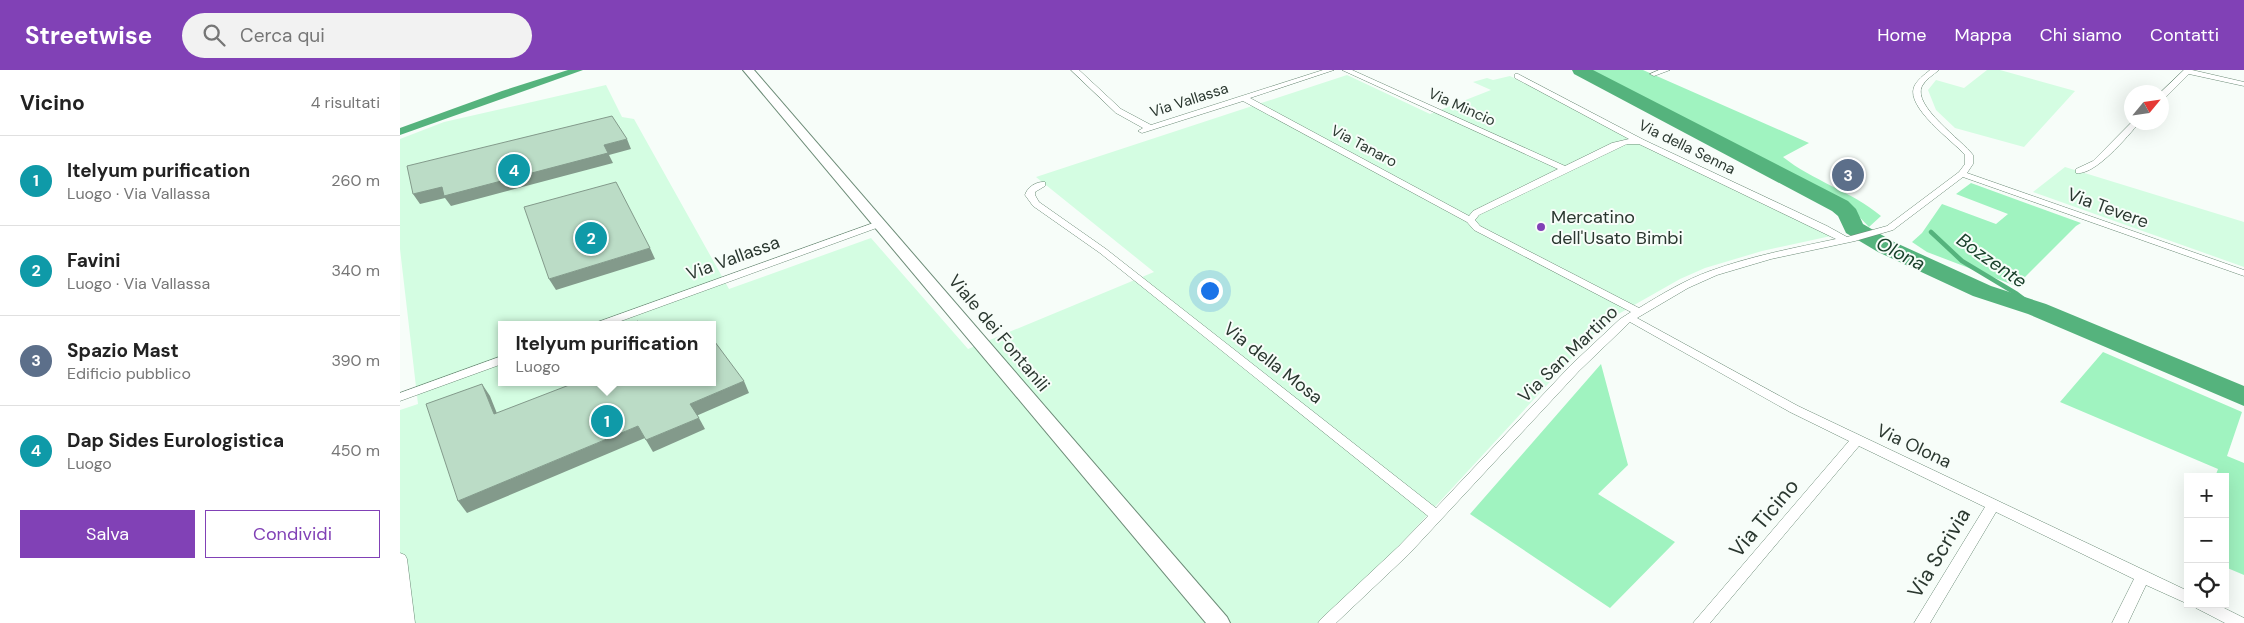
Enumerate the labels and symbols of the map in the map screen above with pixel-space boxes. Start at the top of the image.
street label: Via Vallassa [1147,78,1231,122]
street label: Via Mincio [1425,83,1499,131]
north arrow [2124,85,2169,130]
street label: Via della Senna [1635,115,1739,179]
street label: Via Tanaro [1327,120,1401,172]
pin: 4 [498,151,530,189]
pin: 3 [1832,156,1864,194]
street label: Via Tevere [2064,182,2152,234]
place label: Mercatino dell'Usato Bimbi [1551,205,1683,250]
pin: 2 [575,219,607,257]
marker: Mercatino dell'Usato Bimbi [1535,221,1547,233]
water label: Bozzente [1952,227,2032,294]
street label: Via Vallassa [683,230,783,286]
water label: Olona [1872,231,1930,276]
street label: Viale dei Fontanili [943,269,1055,397]
your location [1197,278,1223,304]
street label: Via San Martino [1513,300,1623,408]
street label: Via della Mosa [1218,317,1328,409]
pin: 1 [591,402,623,440]
street label: Via Olona [1873,418,1955,474]
street label: Via Ticino [1723,473,1805,563]
street label: Via Scrivia [1901,503,1977,603]

